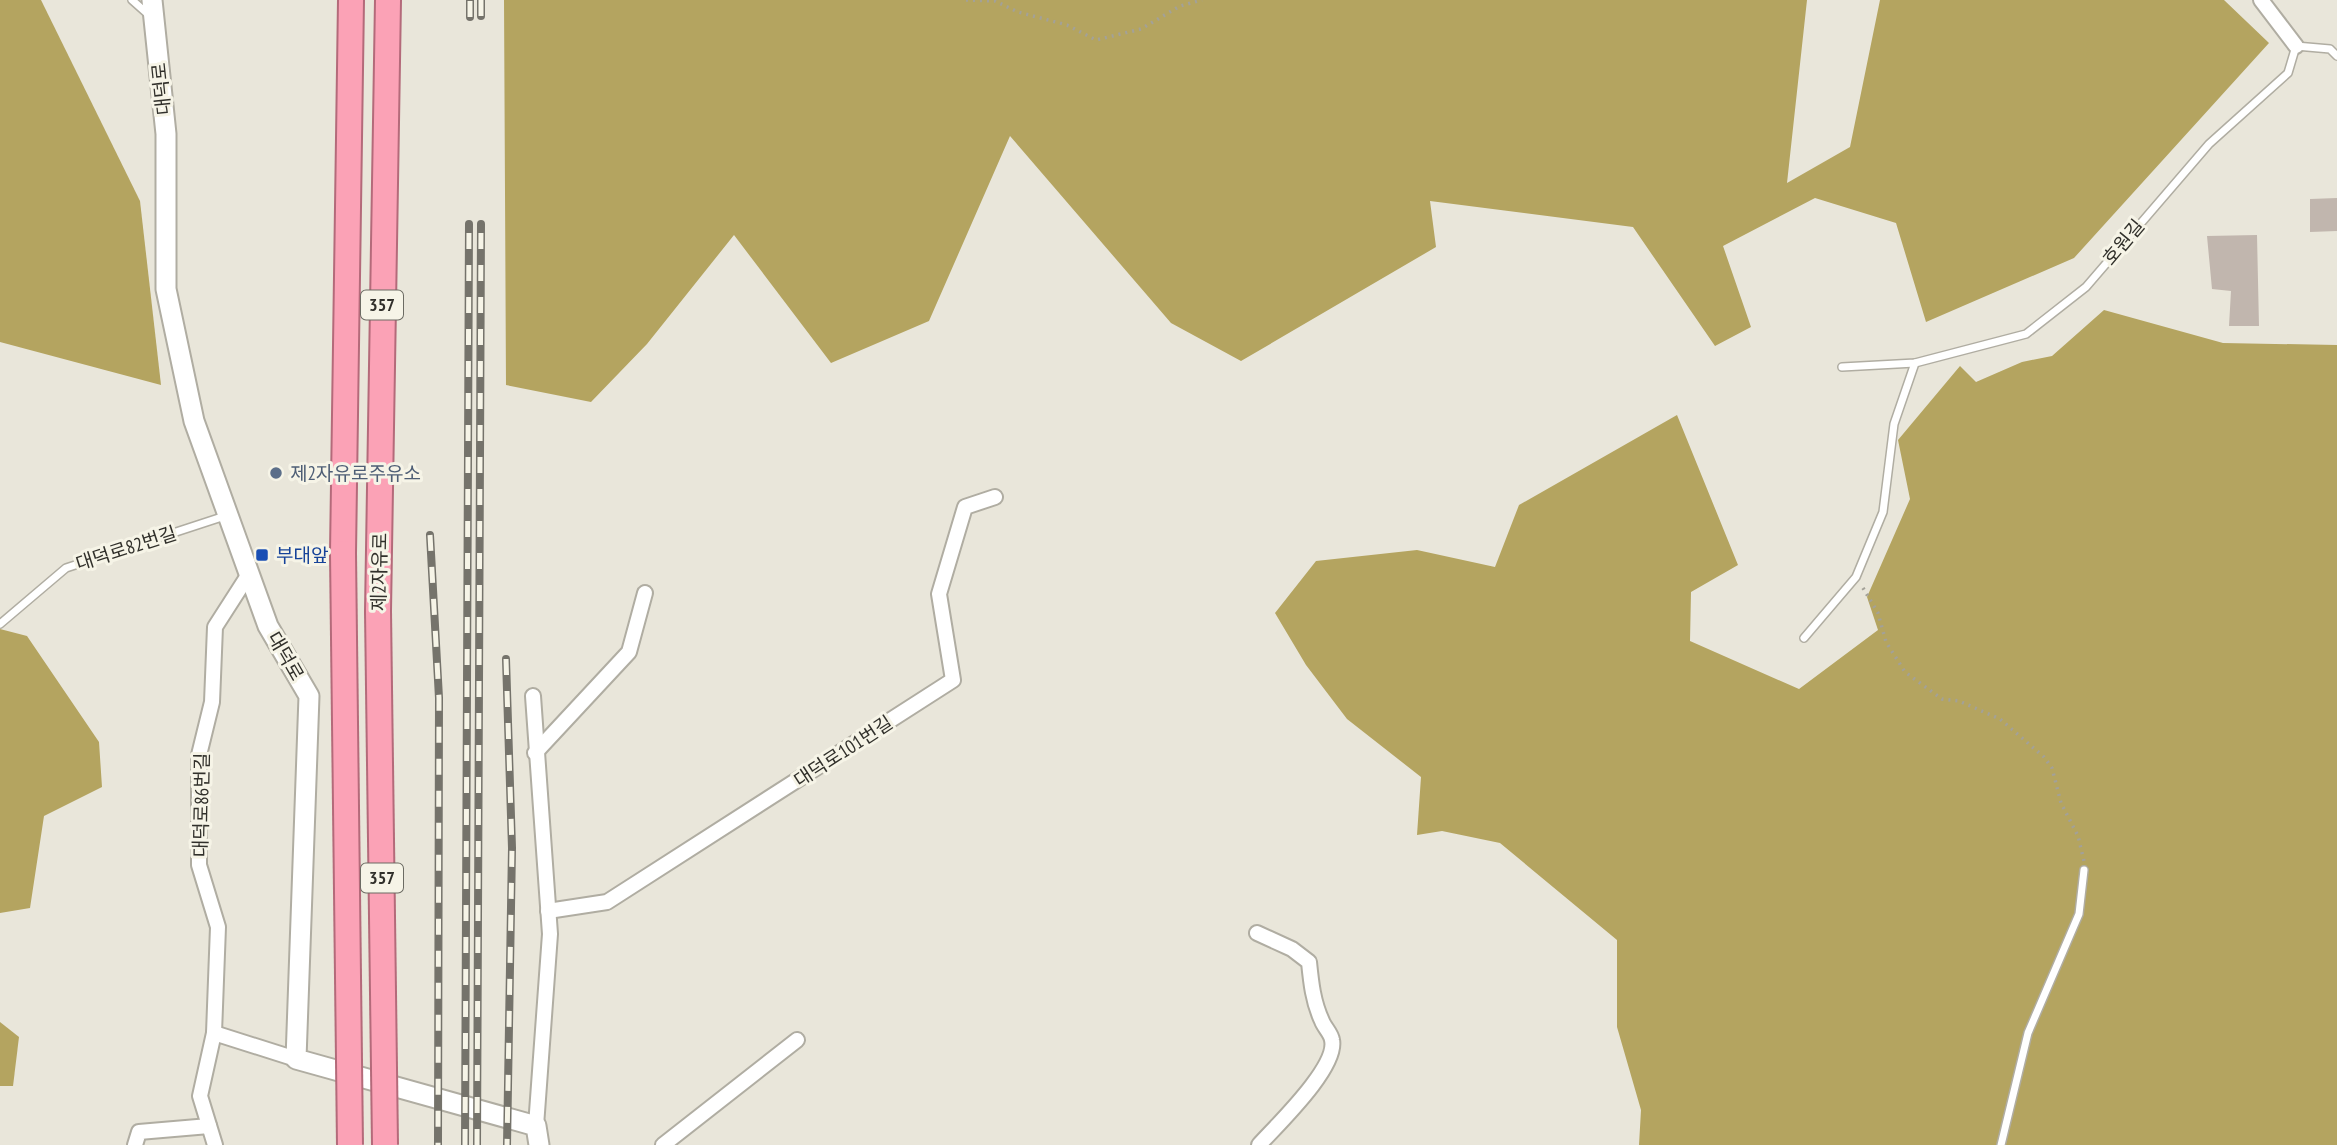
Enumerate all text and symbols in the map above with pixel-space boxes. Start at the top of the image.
street label: 대덕로 [146,62,176,116]
street label: 호원길 [2097,214,2149,270]
road number: 357 [361,290,403,320]
place label: 제2자유로주유소 [290,461,421,485]
marker: 제2자유로주유소 [268,465,284,481]
street label: 대덕로82번길 [73,520,179,576]
street label: 제2자유로 [366,533,392,611]
place label: 부대앞 [276,543,329,567]
marker: 부대앞 [254,547,270,563]
street label: 대덕로 [262,627,310,685]
street label: 대덕로101번길 [789,710,897,792]
street label: 대덕로86번길 [188,753,214,857]
road number: 357 [361,864,403,892]

